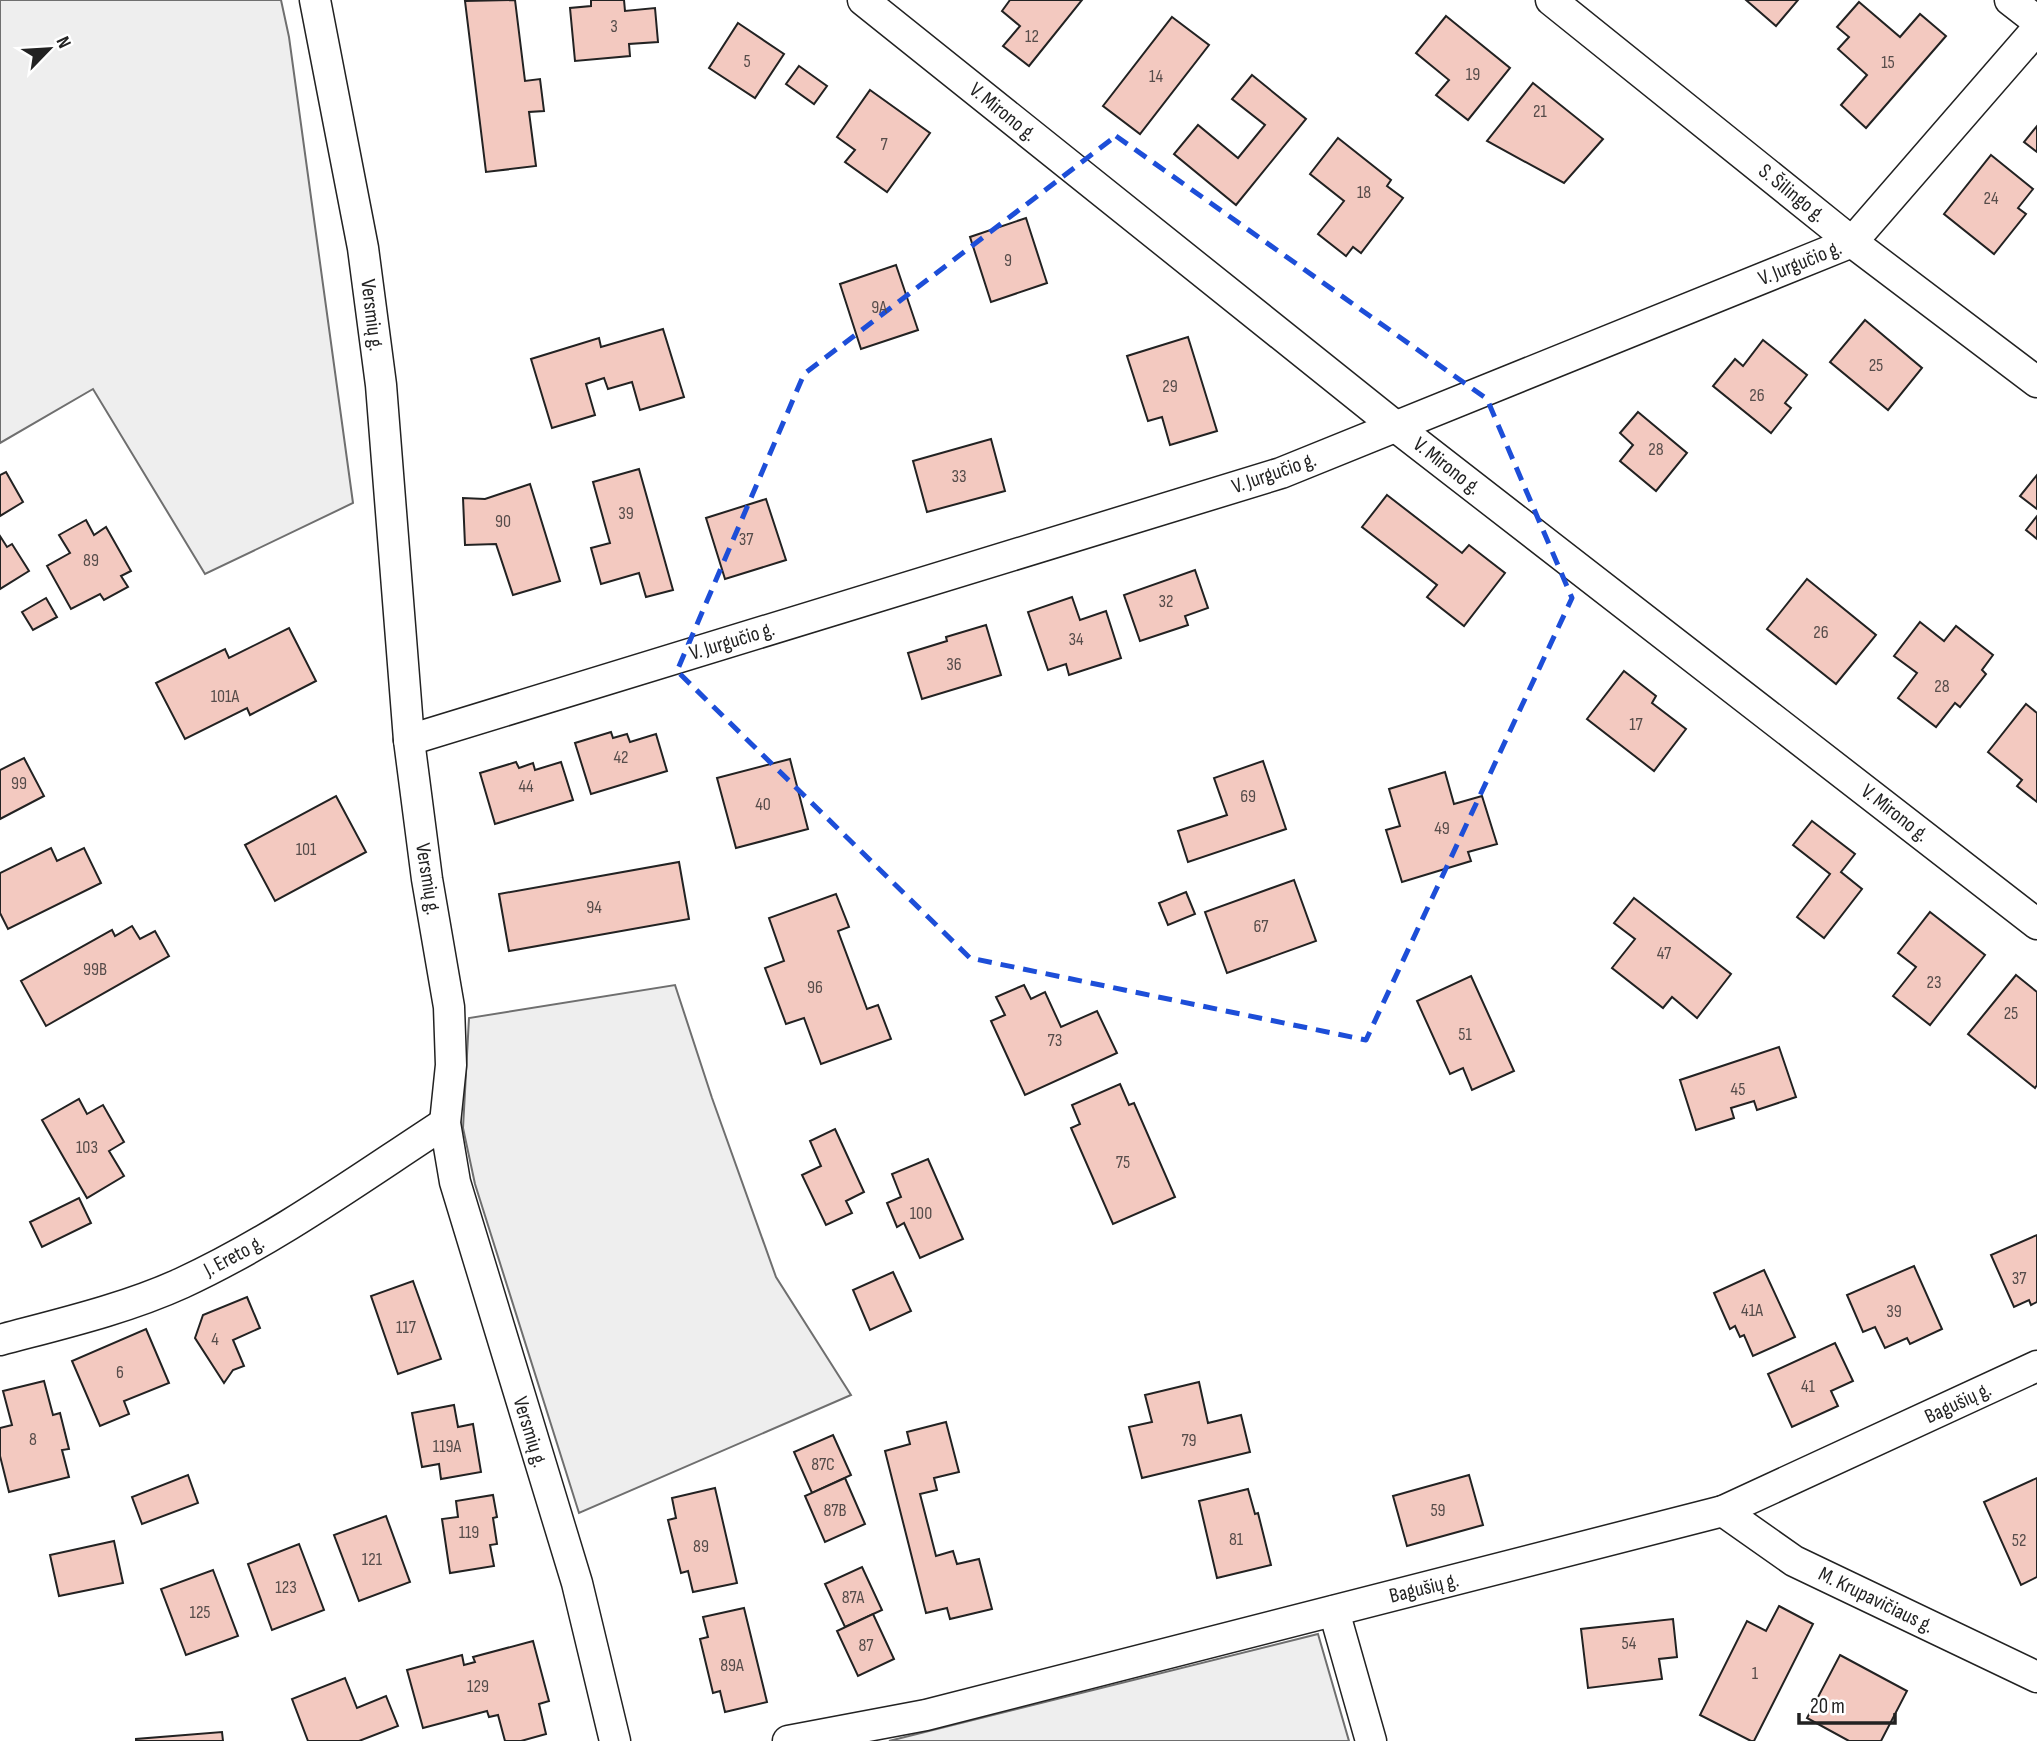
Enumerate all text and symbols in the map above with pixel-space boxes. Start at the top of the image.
north arrow [14,14,84,84]
house number: 3 [610,16,618,37]
house number: 12 [1025,26,1039,47]
text: N [50,33,76,52]
house number: 5 [743,51,751,72]
house number: 15 [1881,52,1895,73]
house number: 19 [1466,64,1480,85]
house number: 14 [1149,66,1163,87]
street label: V. Mirono g. [964,77,1042,147]
house number: 21 [1533,101,1548,122]
house number: 7 [880,134,888,155]
street label: S. Šilingo g. [1753,158,1831,228]
house number: 18 [1357,182,1371,203]
house number: 24 [1984,188,1999,209]
street label: V. Jurgučio g. [1755,235,1845,291]
house number: 9 [1004,250,1012,271]
street label: Versmių g. [355,278,389,352]
house number: 9A [871,297,887,318]
house number: 25 [1869,355,1883,376]
house number: 29 [1162,376,1178,397]
house number: 26 [1749,385,1765,406]
street label: V. Mirono g. [1408,432,1486,500]
house number: 28 [1648,439,1664,460]
street label: V. Jurgučio g. [1229,447,1319,499]
house number: 33 [951,466,967,487]
house number: 39 [618,503,634,524]
house number: 90 [495,511,511,532]
house number: 37 [739,529,754,550]
house number: 89 [83,550,99,571]
house number: 32 [1159,591,1173,612]
street label: V. Jurgučio g. [687,616,777,666]
house number: 26 [1813,622,1829,643]
house number: 34 [1068,629,1084,650]
house number: 36 [946,654,962,675]
house number: 28 [1934,676,1950,697]
house number: 101A [211,686,240,707]
house number: 17 [1629,714,1644,735]
house number: 42 [613,747,629,768]
house number: 99 [11,773,27,794]
house number: 44 [518,776,534,797]
street label: V. Mirono g. [1856,779,1934,847]
house number: 69 [1240,786,1256,807]
house number: 40 [755,794,771,815]
house number: 49 [1434,818,1450,839]
house number: 101 [296,839,317,860]
street label: Versmių g. [410,841,446,917]
house number: 94 [586,897,602,918]
house number: 67 [1253,916,1269,937]
house number: 47 [1657,943,1672,964]
house number: 99B [83,959,107,980]
house number: 23 [1927,972,1942,993]
house number: 96 [807,977,823,998]
house number: 25 [2004,1003,2018,1024]
house number: 51 [1458,1024,1472,1045]
house number: 73 [1048,1030,1062,1051]
house number: 45 [1731,1079,1745,1100]
house number: 103 [76,1137,98,1158]
house number: 75 [1116,1152,1130,1173]
house number: 100 [910,1203,932,1224]
street label: J. Ereto g. [199,1230,268,1283]
house number: 37 [2012,1268,2027,1289]
house number: 41A [1741,1300,1763,1321]
house number: 39 [1886,1301,1902,1322]
house number: 117 [396,1317,417,1338]
house number: 4 [211,1329,219,1350]
house number: 6 [116,1362,124,1383]
house number: 41 [1801,1376,1816,1397]
street label: Bagušių g. [1921,1377,1995,1429]
street label: Versmių g. [507,1394,553,1470]
house number: 8 [29,1429,37,1450]
house number: 79 [1181,1430,1197,1451]
house number: 119A [433,1436,461,1457]
house number: 87C [811,1454,835,1475]
house number: 87B [823,1500,847,1521]
house number: 59 [1430,1500,1446,1521]
house number: 119 [459,1522,479,1543]
house number: 81 [1229,1529,1244,1550]
house number: 52 [2012,1530,2026,1551]
house number: 89 [693,1536,709,1557]
house number: 121 [362,1549,383,1570]
street label: M. Krupavičiaus g. [1814,1561,1938,1639]
street label: Bagušių g. [1387,1567,1461,1609]
house number: 123 [275,1577,297,1598]
house number: 87A [842,1587,864,1608]
house number: 125 [189,1602,211,1623]
house number: 54 [1622,1633,1637,1654]
house number: 87 [858,1635,874,1656]
house number: 89A [720,1655,744,1676]
house number: 1 [1752,1663,1759,1684]
house number: 129 [467,1676,489,1697]
scale bar [1799,1682,1895,1726]
text: 20 m [1810,1694,1845,1719]

